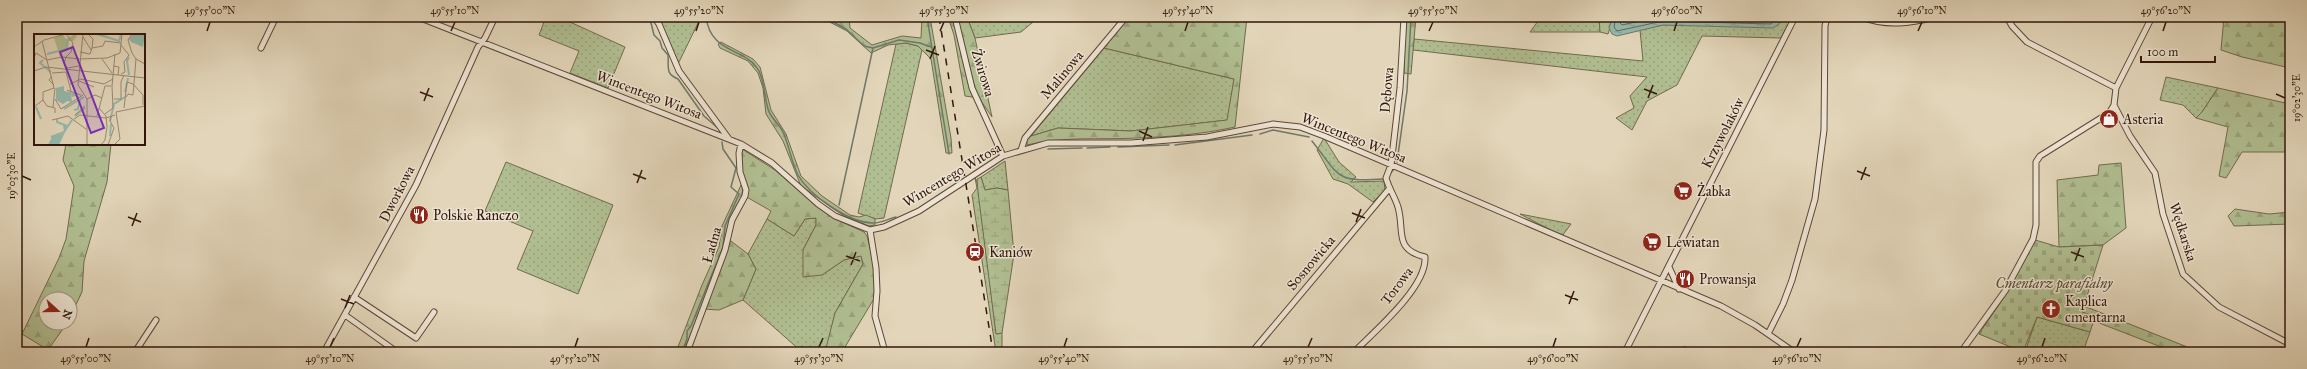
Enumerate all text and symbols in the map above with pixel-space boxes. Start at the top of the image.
text: 49°55'00"N [184,5,236,17]
text: 49°55'10"N [430,5,480,17]
text: 49°55'20"N [674,5,725,17]
text: 49°55'30"N [919,5,969,17]
text: 49°55'40"N [1163,5,1214,17]
text: 49°55'50"N [1408,5,1458,17]
text: 49°56'00"N [1651,5,1703,17]
text: 49°56'10"N [1897,5,1947,17]
text: 49°56'20"N [2141,5,2192,17]
inset map [34,34,145,145]
scale bar [2141,38,2215,64]
text: 100 m [2147,45,2178,59]
street label: Żwirowa [968,47,999,99]
street label: Malinowa [1037,47,1087,103]
street label: Dębowa [1377,66,1397,114]
street label: Wincentego Witosa [594,67,704,123]
text: 19°02'30"E [2291,74,2303,122]
street label: Krzywolaków [1698,94,1748,171]
shop icon: Asteria [2098,108,2120,130]
street label: Wincentego Witosa [1299,109,1409,167]
place label: Asteria [2122,111,2163,128]
street label: Wincentego Witosa [900,139,1004,211]
text: 19°03'30"E [6,153,18,199]
street label: Dworkowa [376,163,418,225]
supermarket icon: Żabka [1672,180,1694,202]
place label: Żabka [1697,182,1731,200]
street label: Wędkarska [2166,200,2200,264]
restaurant icon: Polskie Ranczo [408,204,430,226]
place label: Polskie Ranczo [433,207,519,224]
street label: Ładna [699,225,725,265]
supermarket icon: Lewiatan [1641,231,1663,253]
street label: Sosnowicka [1283,232,1339,294]
place label: Lewiatan [1666,234,1720,251]
station icon: Kaniów [964,241,986,263]
place label: Kaniów [989,244,1033,261]
street label: Torowa [1377,264,1417,308]
restaurant icon: Prowansja [1674,268,1696,290]
place label: Prowansja [1699,271,1756,288]
park label: Cmentarz parafialny [1995,275,2113,293]
north arrow [38,291,78,331]
place label: Kaplica cmentarna [2065,293,2126,326]
church icon: Kaplica cmentarna [2040,298,2062,320]
text: N [59,308,75,322]
text: 49°55'00"N [60,353,112,365]
text: 49°55'10"N [305,353,355,365]
text: 49°55'20"N [550,353,601,365]
text: 49°55'30"N [794,353,844,365]
text: 49°55'40"N [1039,353,1090,365]
text: 49°55'50"N [1283,353,1333,365]
text: 49°56'00"N [1527,353,1579,365]
text: 49°56'10"N [1772,353,1822,365]
text: 49°56'20"N [2017,353,2068,365]

